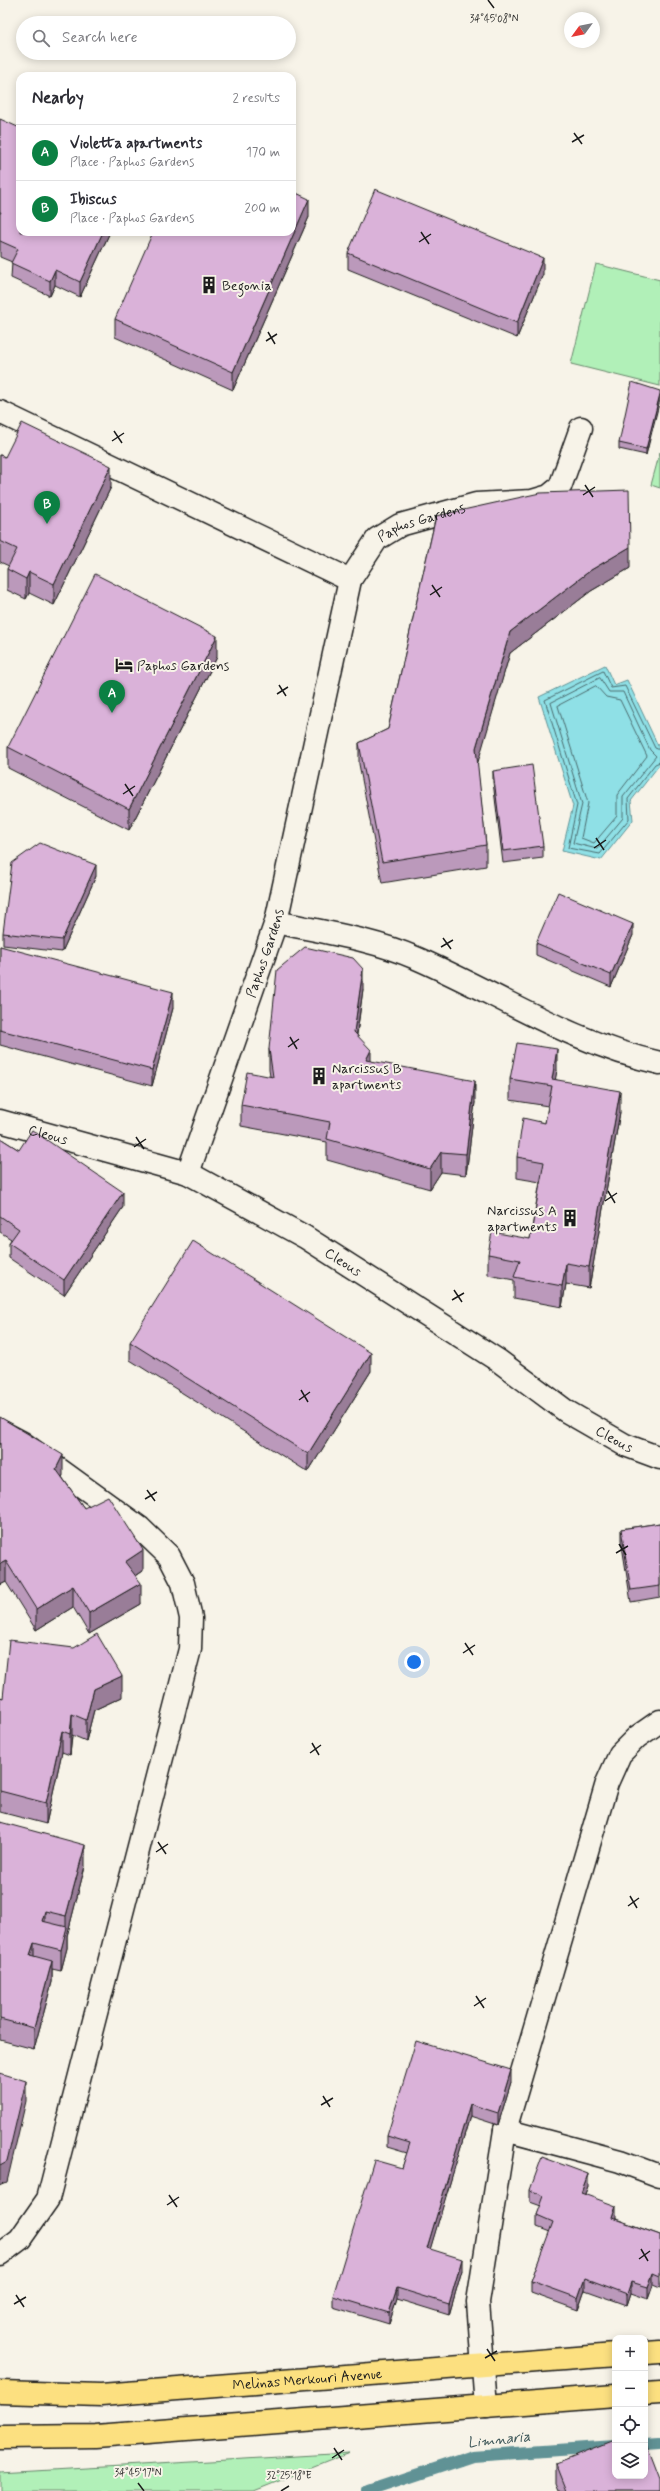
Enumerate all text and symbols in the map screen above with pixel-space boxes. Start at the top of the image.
text: 34°45'08"N [470,12,519,26]
north arrow [564,12,600,48]
search box [16,16,296,60]
icon: search [30,27,52,49]
text: Search here [62,28,138,48]
text: Nearby [32,87,84,109]
text: 2 results [233,90,280,107]
text: Violetta apartments [70,134,202,154]
text: A [41,144,49,161]
text: 170 m [246,144,280,161]
text: Place · Paphos Gardens [70,154,194,171]
text: Ibiscus [70,190,117,210]
text: B [41,200,49,217]
text: 200 m [245,200,280,217]
text: Place · Paphos Gardens [70,210,194,227]
building icon: Begonia [199,275,219,295]
place label: Begonia [222,277,272,297]
pin: B [34,491,60,524]
street label: Paphos Gardens [374,499,468,547]
hotel icon: Paphos Gardens [114,655,134,675]
place label: Paphos Gardens [137,657,230,675]
pin: A [99,680,125,713]
street label: Paphos Gardens [242,907,289,1000]
place label: Narcissus B apartments [332,1060,402,1094]
building icon: Narcissus B apartments [309,1066,329,1086]
street label: Cleous [26,1121,70,1149]
place label: Narcissus A apartments [487,1202,557,1236]
building icon: Narcissus A apartments [560,1208,580,1228]
street label: Cleous [321,1244,365,1281]
street label: Cleous [592,1422,635,1457]
your location [404,1652,424,1672]
map controls [612,2335,648,2479]
button: + [612,2335,648,2371]
street label: Melinas Merkouri Avenue [232,2365,383,2395]
button: − [612,2371,648,2407]
button: locate [612,2407,648,2443]
water label: Limnaria [467,2427,532,2453]
button: layers [612,2443,648,2479]
text: 34°45'17"N [114,2466,162,2480]
text: 32°25'18"E [267,2469,312,2483]

